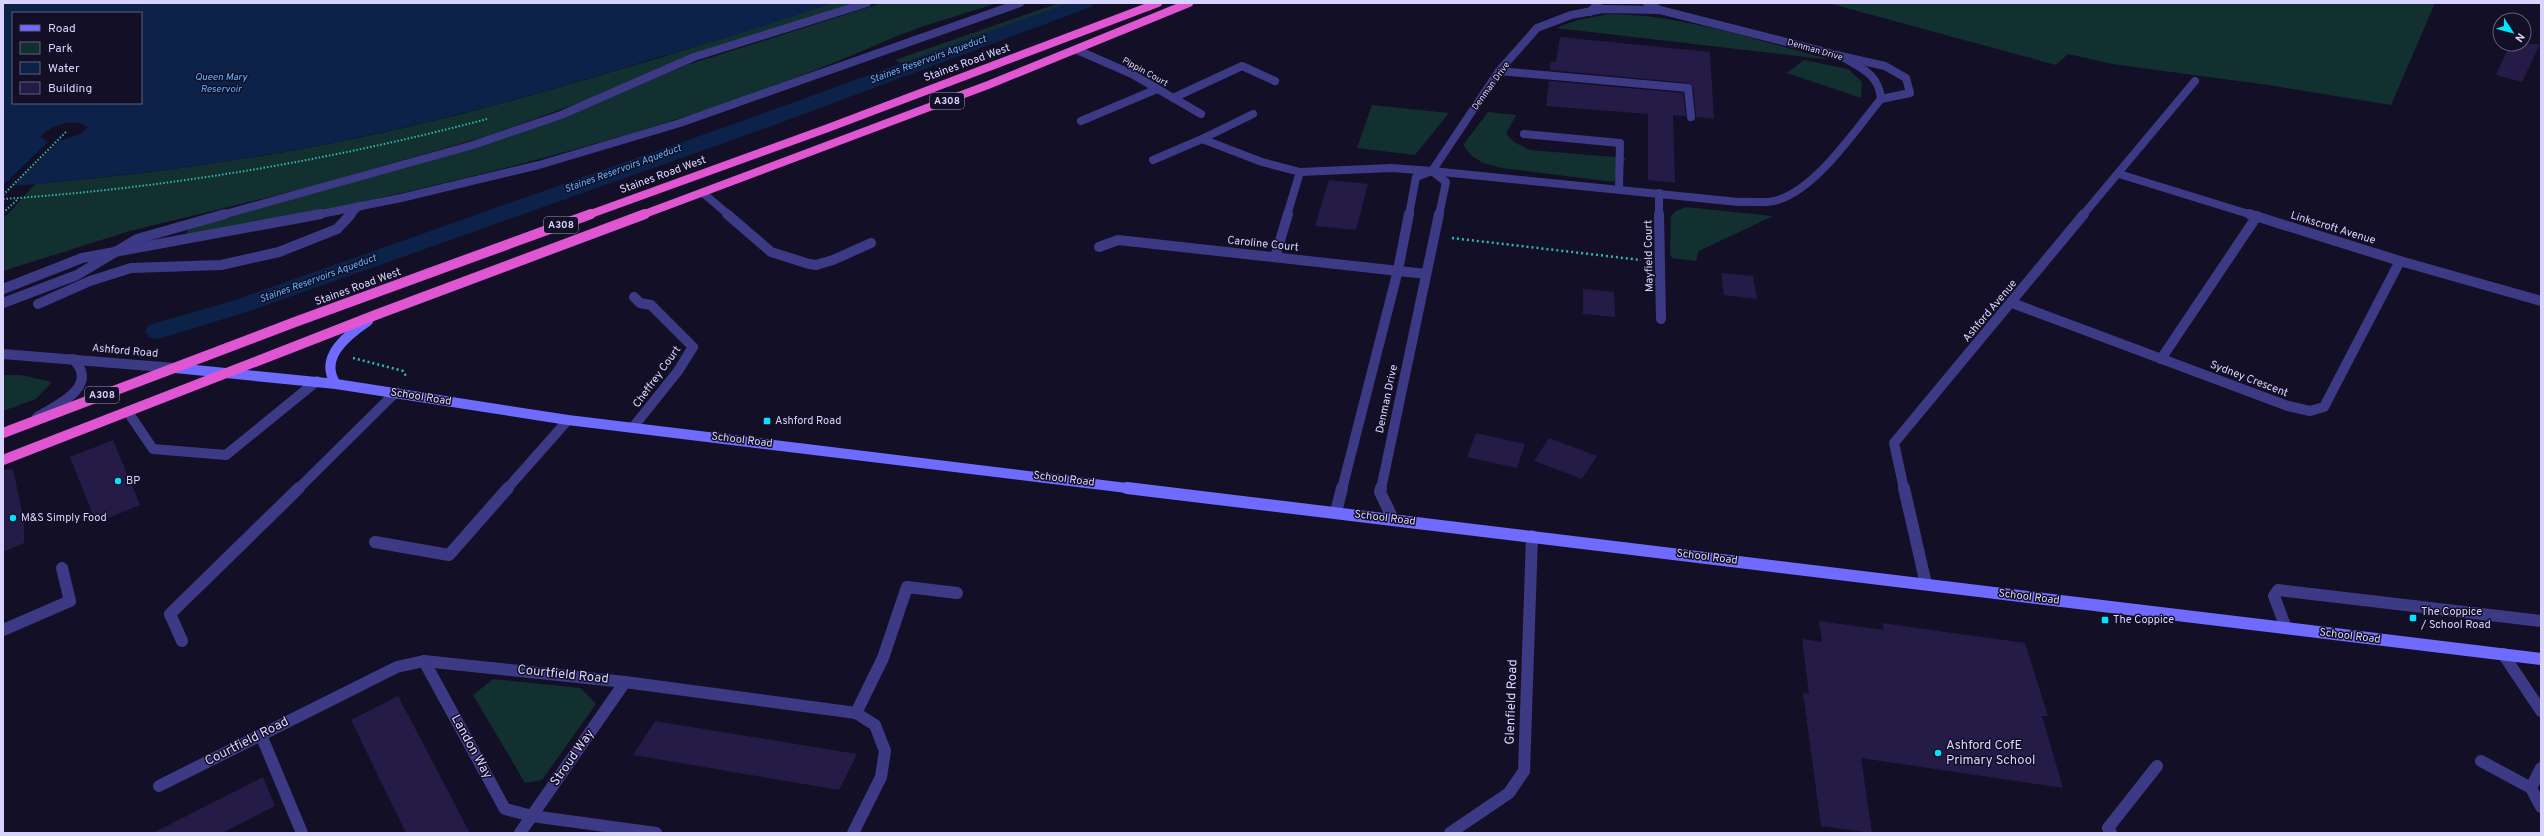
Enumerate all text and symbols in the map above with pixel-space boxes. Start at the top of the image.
legend [12,12,142,104]
north arrow [2492,12,2532,52]
text: Road [48,21,76,37]
text: N [2511,30,2527,45]
water label: Staines Reservoirs Aqueduct [868,33,989,87]
street label: Denman Drive [1786,37,1844,63]
text: Park [48,41,73,57]
street label: Staines Road West [922,41,1012,85]
street label: Pippin Court [1120,55,1170,89]
street label: Denman Drive [1470,60,1512,112]
text: Water [48,61,80,77]
water label: Queen Mary Reservoir [195,71,248,96]
text: Building [48,81,92,97]
road number: A308 [930,93,964,109]
water label: Staines Reservoirs Aqueduct [563,142,684,196]
street label: Staines Road West [618,153,708,197]
street label: Linkscroft Avenue [2289,208,2377,248]
road number: A308 [544,217,578,233]
street label: Mayfield Court [1641,220,1657,292]
street label: Caroline Court [1227,233,1299,255]
water label: Staines Reservoirs Aqueduct [258,252,379,306]
street label: Staines Road West [313,265,403,309]
street label: Ashford Avenue [1960,277,2020,345]
street label: Ashford Road [91,341,159,361]
street label: Cheffrey Court [630,343,684,411]
street label: Sydney Crescent [2208,358,2290,400]
street label: Denman Drive [1373,363,1401,435]
street label: School Road [389,385,453,409]
road number: A308 [85,387,119,403]
place label: Ashford Road [775,414,841,428]
marker: Ashford Road [762,416,772,426]
street label: School Road [711,429,773,451]
street label: School Road [1033,468,1095,490]
place label: BP [126,474,140,488]
marker: BP [113,476,123,486]
street label: School Road [1354,507,1416,529]
place label: M&S Simply Food [21,511,107,525]
marker: M&S Simply Food [8,513,18,523]
street label: School Road [1676,546,1738,568]
street label: School Road [1998,586,2060,608]
place label: The Coppice / School Road [2420,605,2491,632]
place label: The Coppice [2113,613,2174,627]
marker: The Coppice / School Road [2408,613,2418,623]
marker: The Coppice [2100,615,2110,625]
street label: School Road [2319,625,2381,647]
street label: Glenfield Road [1503,659,1521,745]
street label: Courtfield Road [517,662,609,688]
street label: Landon Way [447,712,495,782]
street label: Courtfield Road [203,714,291,770]
street label: Stroud Way [548,726,598,789]
place label: Ashford CofE Primary School [1946,738,2035,769]
marker: Ashford CofE Primary School [1933,748,1943,758]

